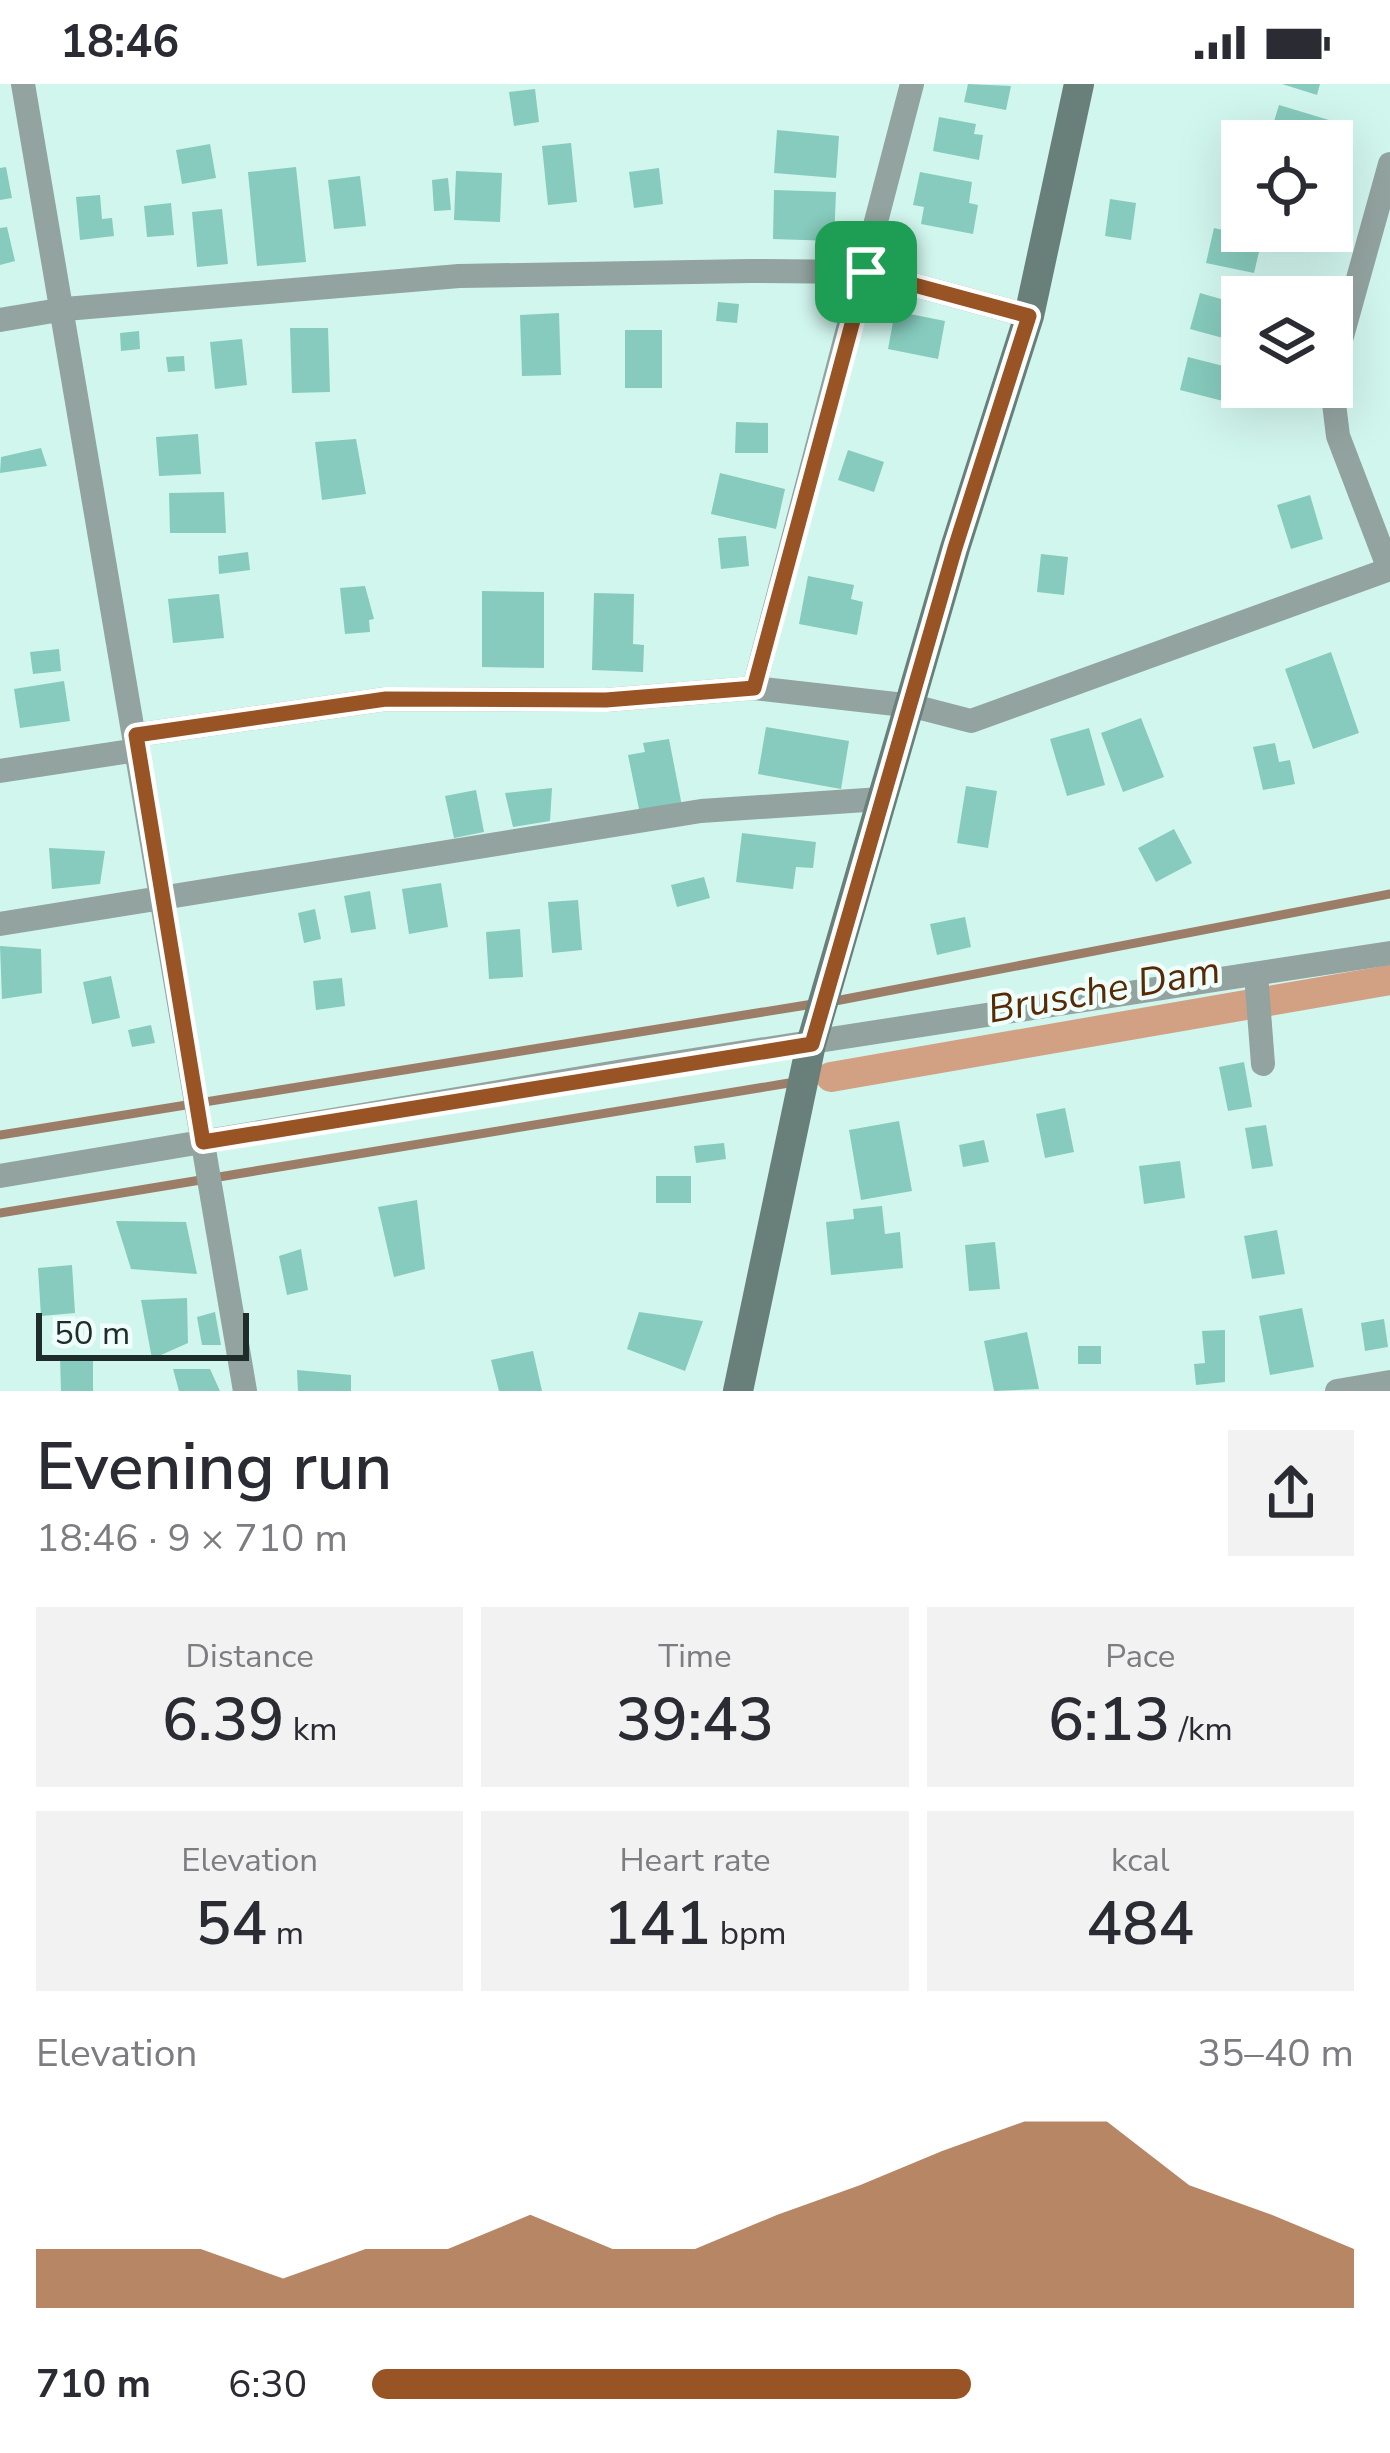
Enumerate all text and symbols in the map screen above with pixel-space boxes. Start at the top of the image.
text: 18:46 [60,12,179,73]
map controls [1221,120,1353,408]
button: locate [1221,120,1353,252]
pin [815,221,917,323]
icon: arrive [833,239,899,305]
button: layers [1221,276,1353,408]
water label: Brusche Dam [984,944,1224,1036]
scale bar [36,1307,249,1360]
text: 50 m [54,1311,130,1356]
text: Evening run [36,1422,392,1512]
button: share [1228,1430,1354,1556]
text: 18:46 · 9 × 710 m [36,1512,348,1565]
text: Distance [186,1634,314,1679]
text: Time [658,1634,732,1679]
text: Pace [1105,1634,1175,1679]
text: 6.39 [162,1679,284,1761]
text: 39:43 [616,1679,774,1761]
text: 6:13 [1048,1679,1170,1761]
text: km [284,1707,337,1752]
text: /km [1170,1707,1233,1752]
text: Elevation [181,1838,318,1883]
text: Heart rate [620,1838,770,1883]
text: kcal [1111,1838,1170,1883]
text: 54 [195,1883,267,1965]
text: 141 [603,1883,711,1965]
text: 484 [1086,1883,1194,1965]
text: m [267,1911,304,1956]
text: bpm [711,1911,787,1956]
text: Elevation [36,2027,197,2080]
text: 35–40 m [1197,2027,1354,2080]
text: 710 m [36,2358,151,2411]
text: 6:30 [228,2358,307,2411]

